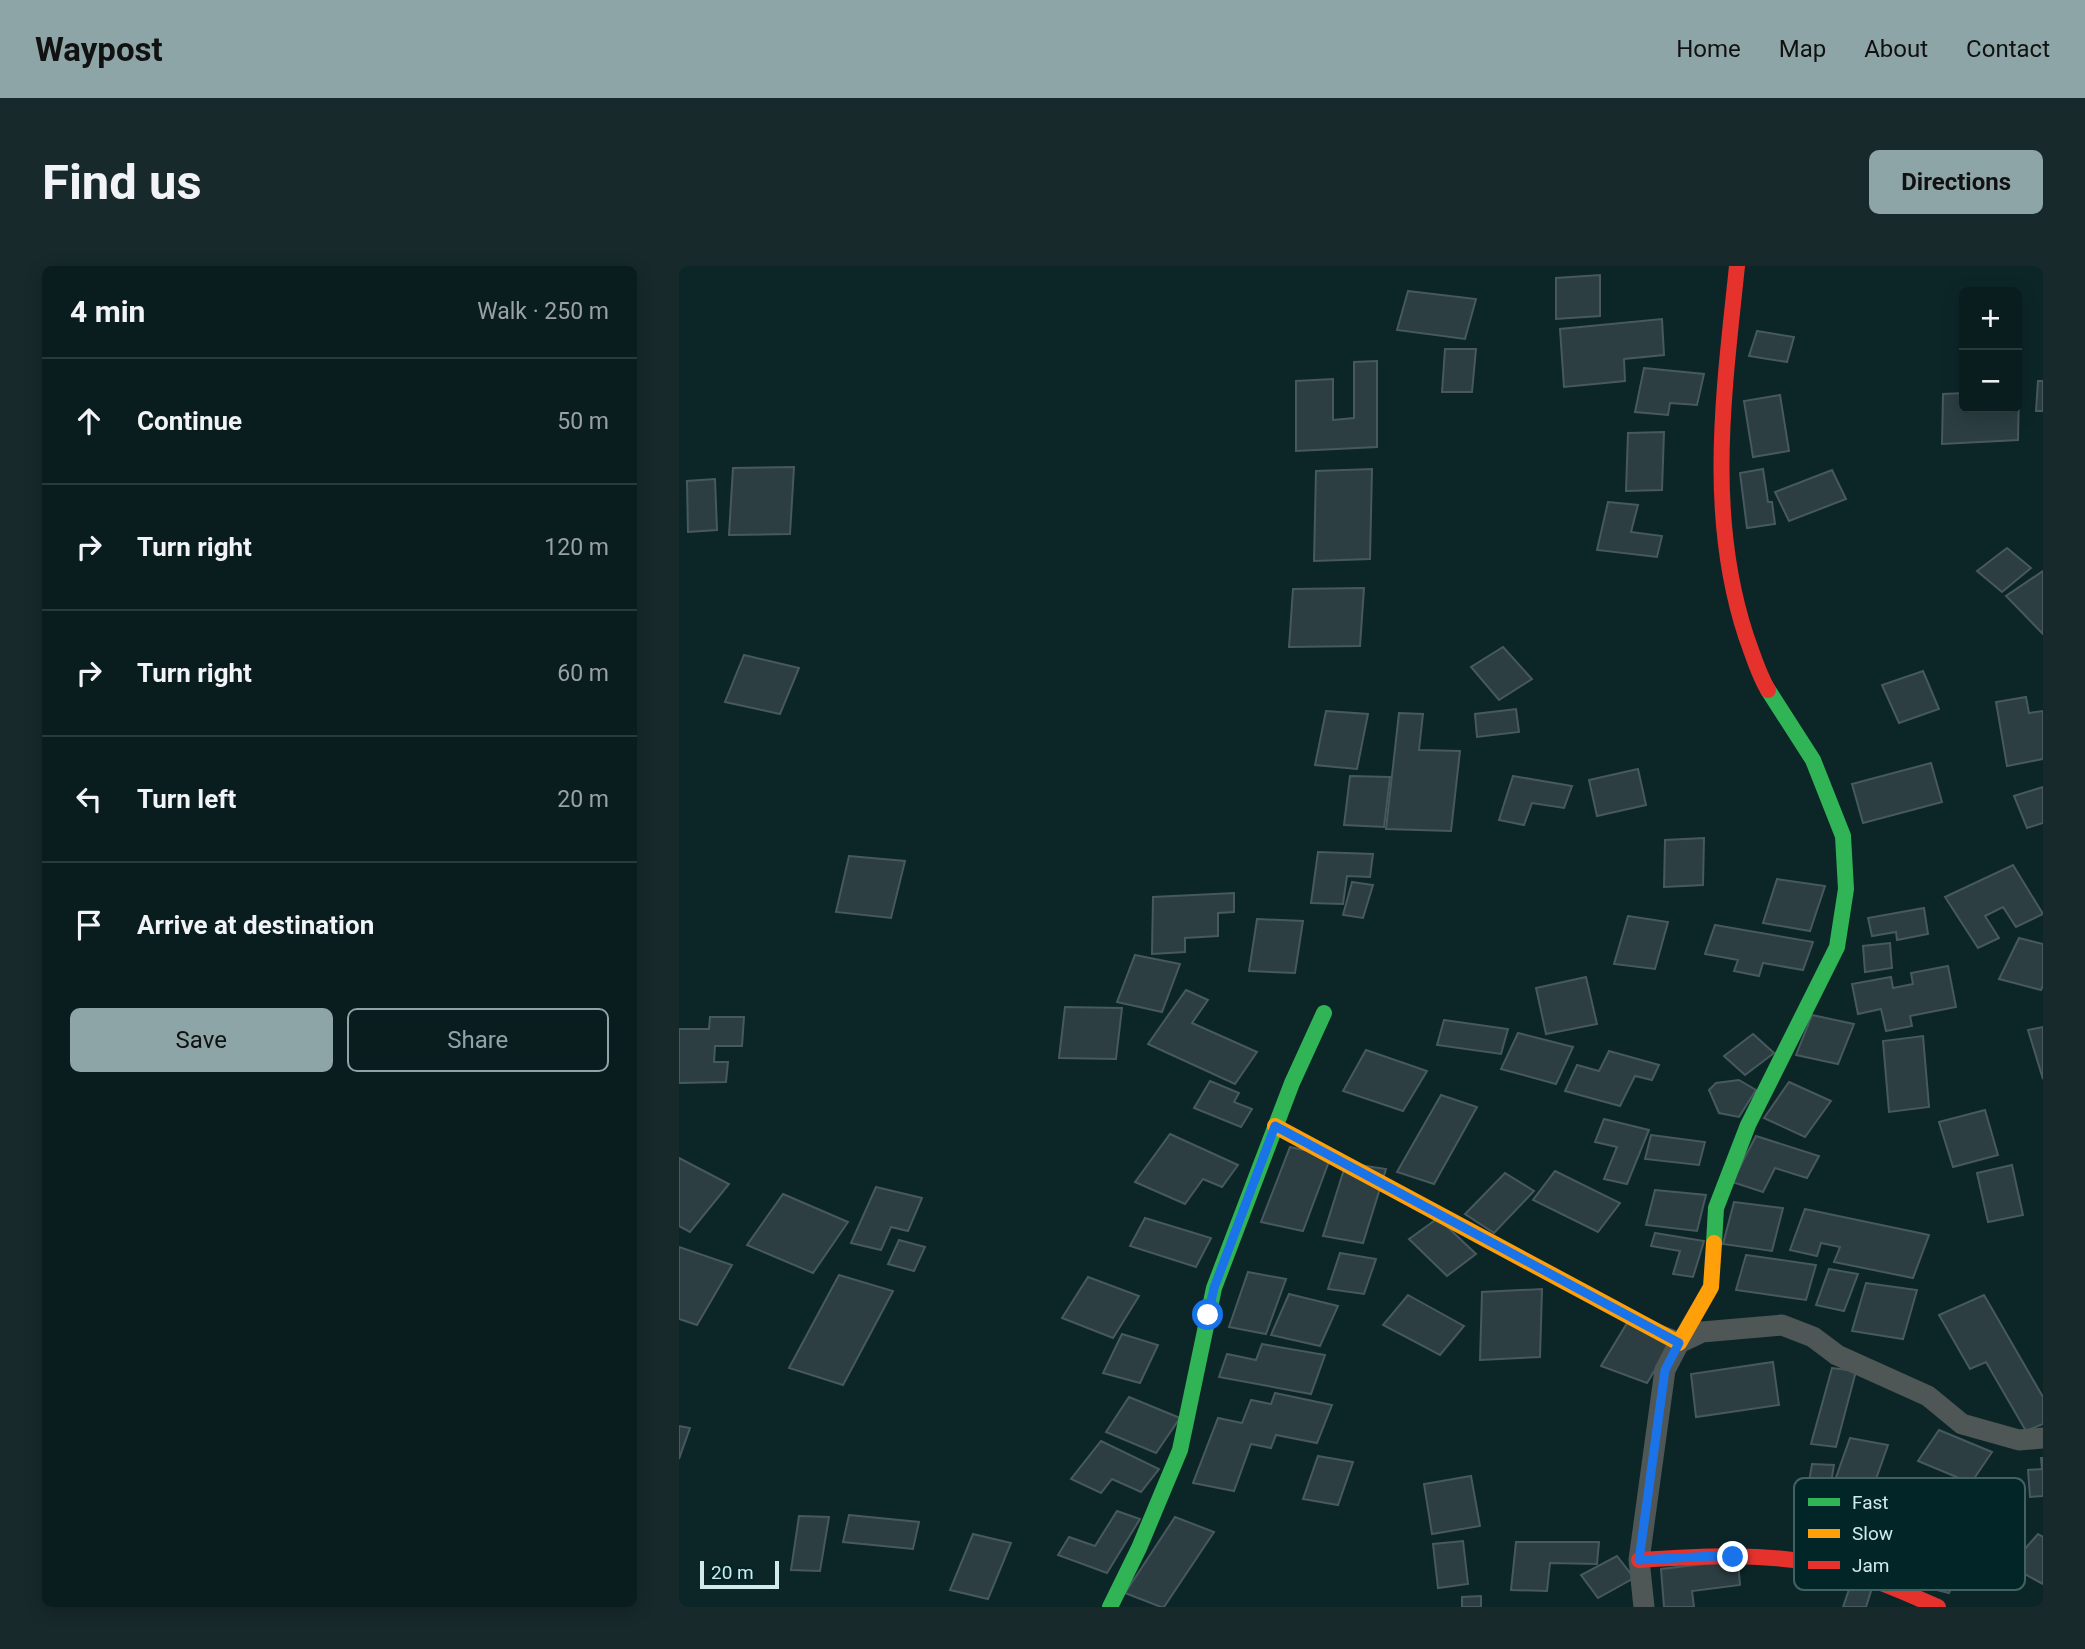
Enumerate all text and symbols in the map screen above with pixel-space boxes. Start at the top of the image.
text: Waypost [35,30,163,69]
text: Home [1676,35,1741,63]
text: Map [1779,35,1826,63]
text: About [1864,35,1928,63]
text: Contact [1966,35,2050,63]
button: Directions [1869,150,2043,214]
text: Find us [42,154,202,211]
map controls [1959,287,2022,413]
button: + [1959,287,2022,350]
text: 4 min [70,294,145,329]
text: Walk · 250 m [477,298,609,325]
button: − [1959,350,2022,413]
icon: ahead [70,402,108,440]
text: Continue [137,406,242,436]
text: 50 m [557,408,609,435]
icon: right [70,528,108,566]
text: Turn right [137,532,252,562]
text: 120 m [544,534,609,561]
icon: right [70,654,108,692]
text: Turn right [137,658,252,688]
text: 60 m [557,660,609,687]
icon: left [70,780,108,818]
text: Turn left [137,784,236,814]
text: 20 m [557,786,609,813]
icon: arrive [70,906,108,944]
text: Arrive at destination [137,910,374,940]
button: Save [70,1008,333,1072]
button: Share [347,1008,609,1072]
route start [1192,1299,1223,1330]
legend [1794,1478,2025,1590]
text: Fast [1852,1491,1889,1514]
text: Slow [1852,1522,1893,1545]
route end [1717,1541,1748,1572]
text: Jam [1852,1554,1889,1577]
scale bar [700,1558,779,1590]
text: 20 m [711,1561,754,1584]

